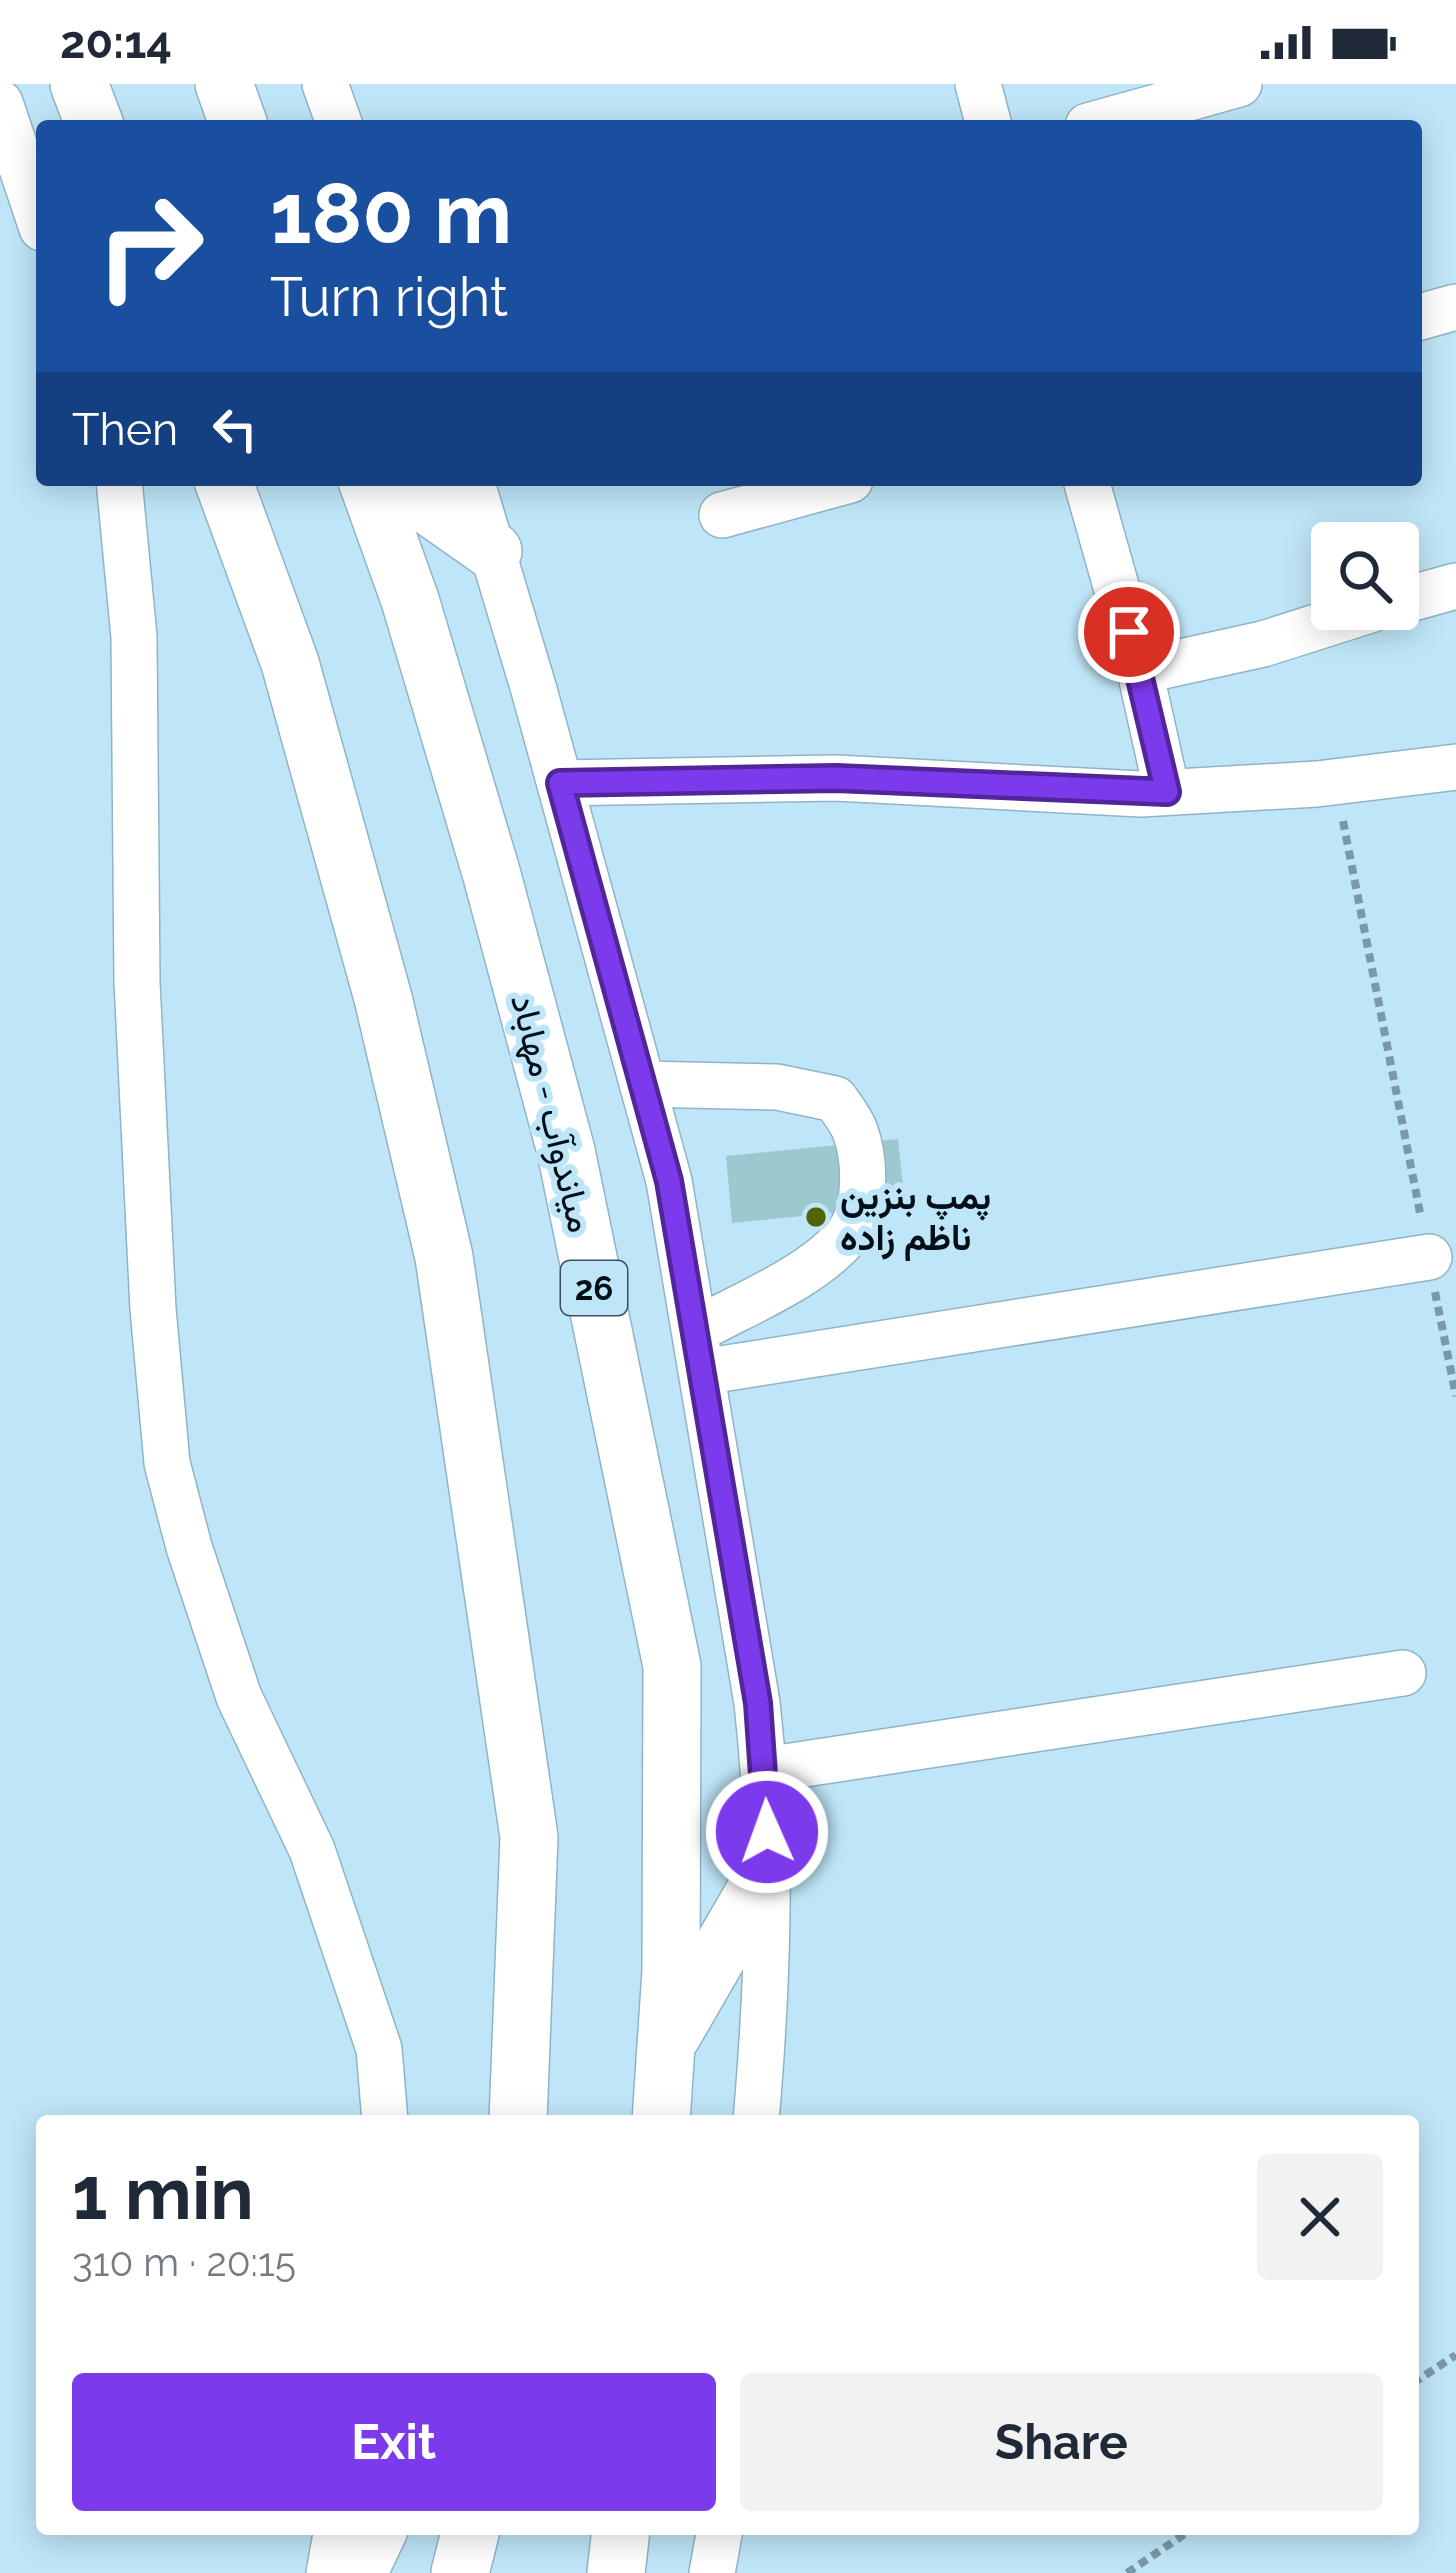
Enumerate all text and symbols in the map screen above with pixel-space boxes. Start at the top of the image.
text: 20:14 [60,16,172,69]
text: 180 m [270,164,512,263]
icon: right [72,168,228,324]
text: Turn right [270,265,508,329]
icon: left [202,396,268,462]
text: Then [72,403,178,456]
map controls [1311,522,1419,630]
button: search [1311,522,1419,630]
pin [1078,581,1180,683]
icon: arrive [1096,599,1162,665]
street label: میاندوآب - مهاباد [501,989,603,1237]
place label: پمپ بنزین ناظم زاده [840,1175,991,1261]
marker: پمپ بنزین ناظم زاده [803,1204,829,1230]
road number: 26 [561,1261,627,1315]
position arrow [704,1769,830,1895]
text: 1 min [72,2151,254,2236]
button: close [1257,2154,1383,2280]
text: 310 m · 20:15 [72,2239,296,2285]
button: Exit [72,2373,716,2511]
button: Share [740,2373,1383,2511]

